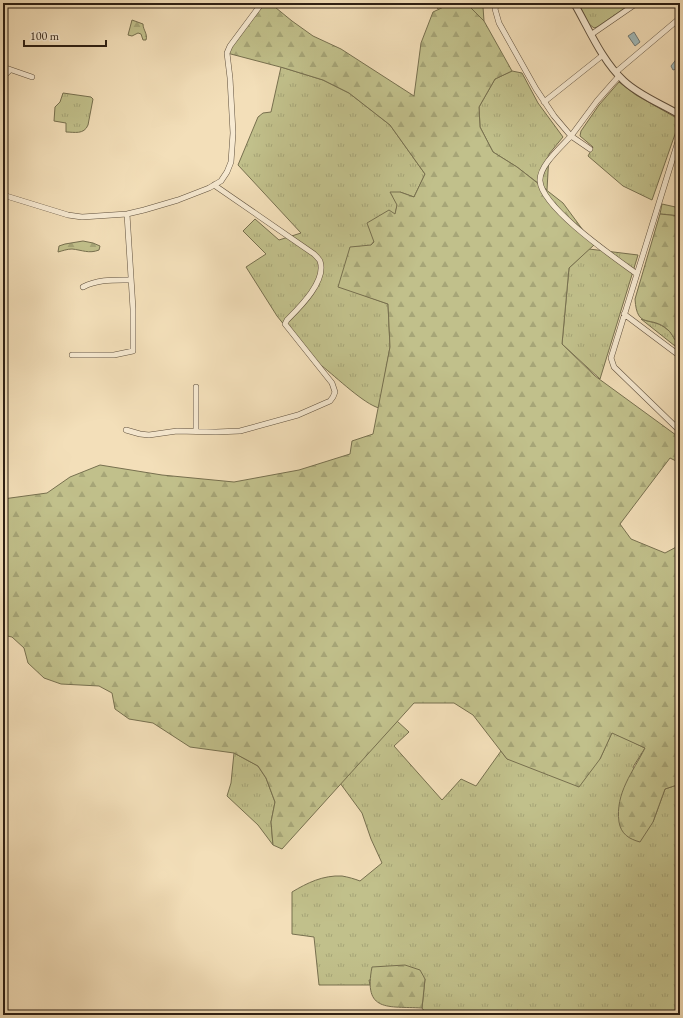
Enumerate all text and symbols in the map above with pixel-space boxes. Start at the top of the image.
scale bar [24,22,106,48]
text: 100 m [30,28,60,44]

